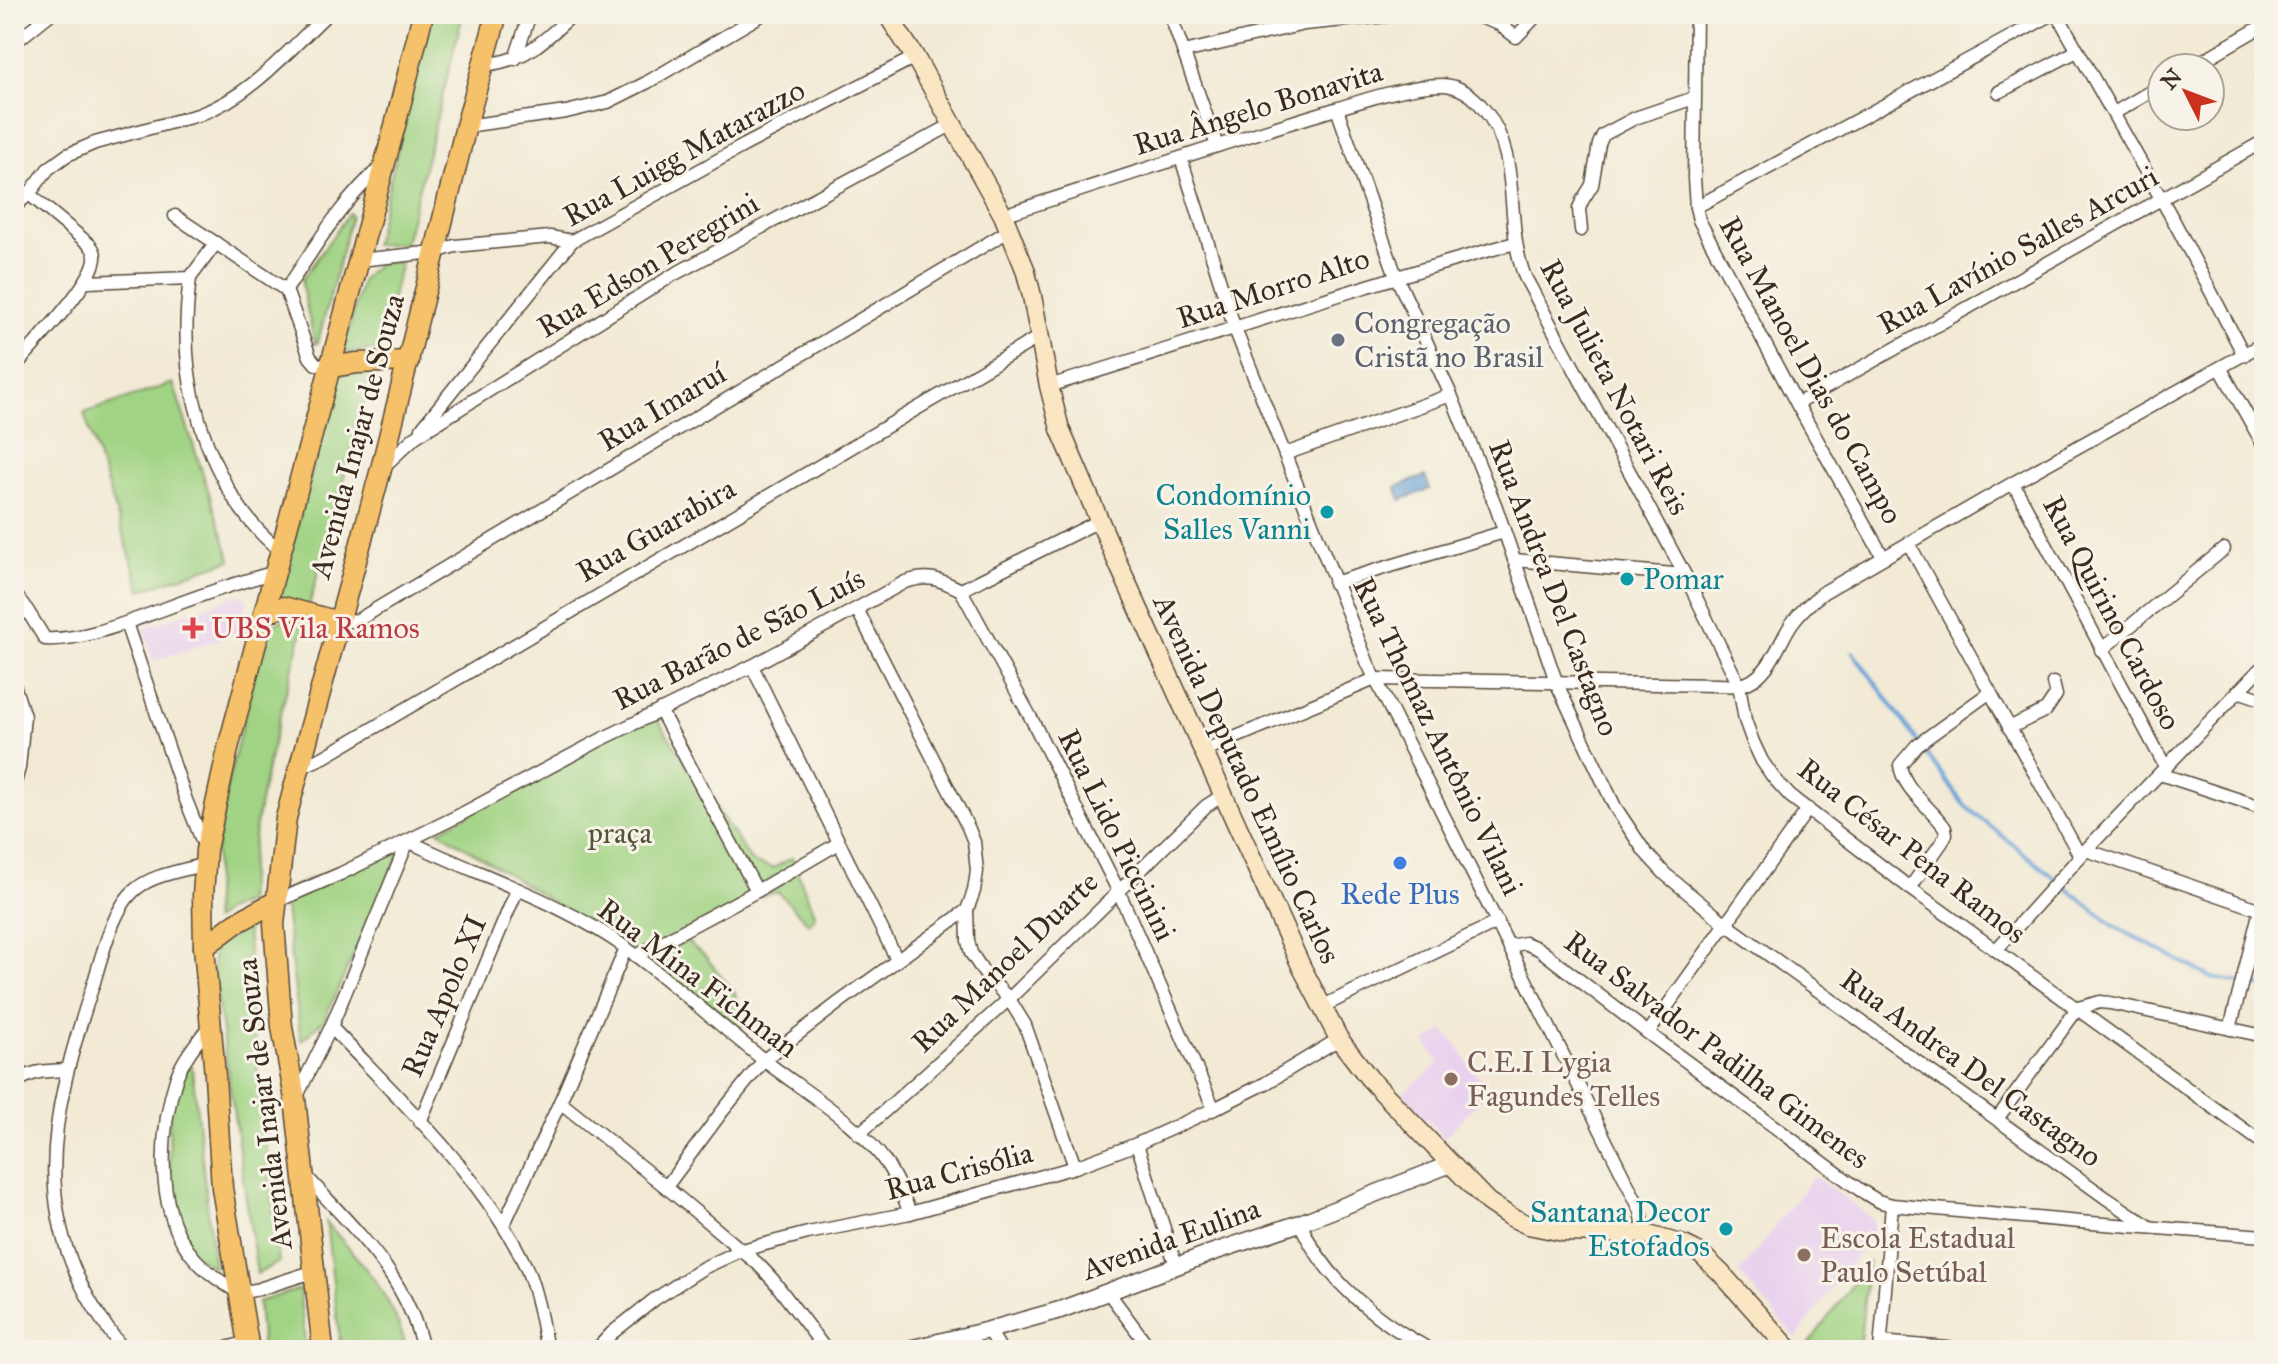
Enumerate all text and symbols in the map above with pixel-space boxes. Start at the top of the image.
north arrow [2146,52,2226,132]
street label: Rua Ângelo Bonavita [1129,53,1387,163]
text: N [2155,63,2188,95]
street label: Rua Luigg Matarazzo [557,72,811,234]
street label: Rua Lavínio Salles Arcuri [1872,158,2164,342]
street label: Rua Edson Peregrini [531,185,765,345]
street label: Rua Manoel Dias do Campo [1711,210,1911,530]
street label: Rua Morro Alto [1172,240,1374,336]
street label: Rua Julieta Notari Reis [1532,253,1698,521]
street label: Avenida Inajar de Souza [301,290,412,584]
place label: Congregação Cristã no Brasil [1354,305,1545,375]
marker: Congregação Cristã no Brasil [1329,331,1347,349]
street label: Rua Imaruí [592,354,734,459]
street label: Rua Andrea Del Castagno [1481,435,1627,741]
street label: Rua Guarabira [570,470,742,590]
place label: Condomínio Salles Vanni [1156,477,1311,547]
street label: Rua Quirino Cardoso [2035,490,2189,736]
marker: Condomínio Salles Vanni [1318,503,1336,521]
street label: Rua Barão de São Luís [607,560,871,718]
place label: Pomar [1643,561,1725,597]
marker: Pomar [1618,570,1636,588]
street label: Rua Thomaz Antônio Vilani [1345,571,1531,901]
street label: Avenida Deputado Emílio Carlos [1145,587,1348,969]
place label: UBS Vila Ramos [211,610,420,646]
marker: UBS Vila Ramos [182,617,204,639]
street label: Rua Lido Piccinini [1050,723,1184,947]
street label: Rua César Pena Ramos [1791,751,2033,951]
park label: praça [587,815,652,851]
marker: Rede Plus [1391,854,1409,872]
street label: Rua Manoel Duarte [904,864,1106,1060]
place label: Rede Plus [1340,876,1460,912]
street label: Rua Mina Fichman [591,891,805,1065]
street label: Rua Apolo XI [394,910,494,1082]
street label: Rua Salvador Padilha Gimenes [1557,923,1877,1177]
street label: Avenida Inajar de Souza [228,956,300,1253]
street label: Rua Andrea Del Castagno [1833,961,2109,1175]
place label: C.E.I Lygia Fagundes Telles [1467,1044,1660,1114]
marker: C.E.I Lygia Fagundes Telles [1442,1070,1460,1088]
street label: Rua Crisólia [881,1134,1037,1208]
street label: Avenida Eulina [1075,1190,1265,1289]
place label: Santana Decor Estofados [1530,1194,1711,1264]
marker: Santana Decor Estofados [1717,1220,1735,1238]
place label: Escola Estadual Paulo Setúbal [1820,1220,2016,1290]
marker: Escola Estadual Paulo Setúbal [1795,1246,1813,1264]

